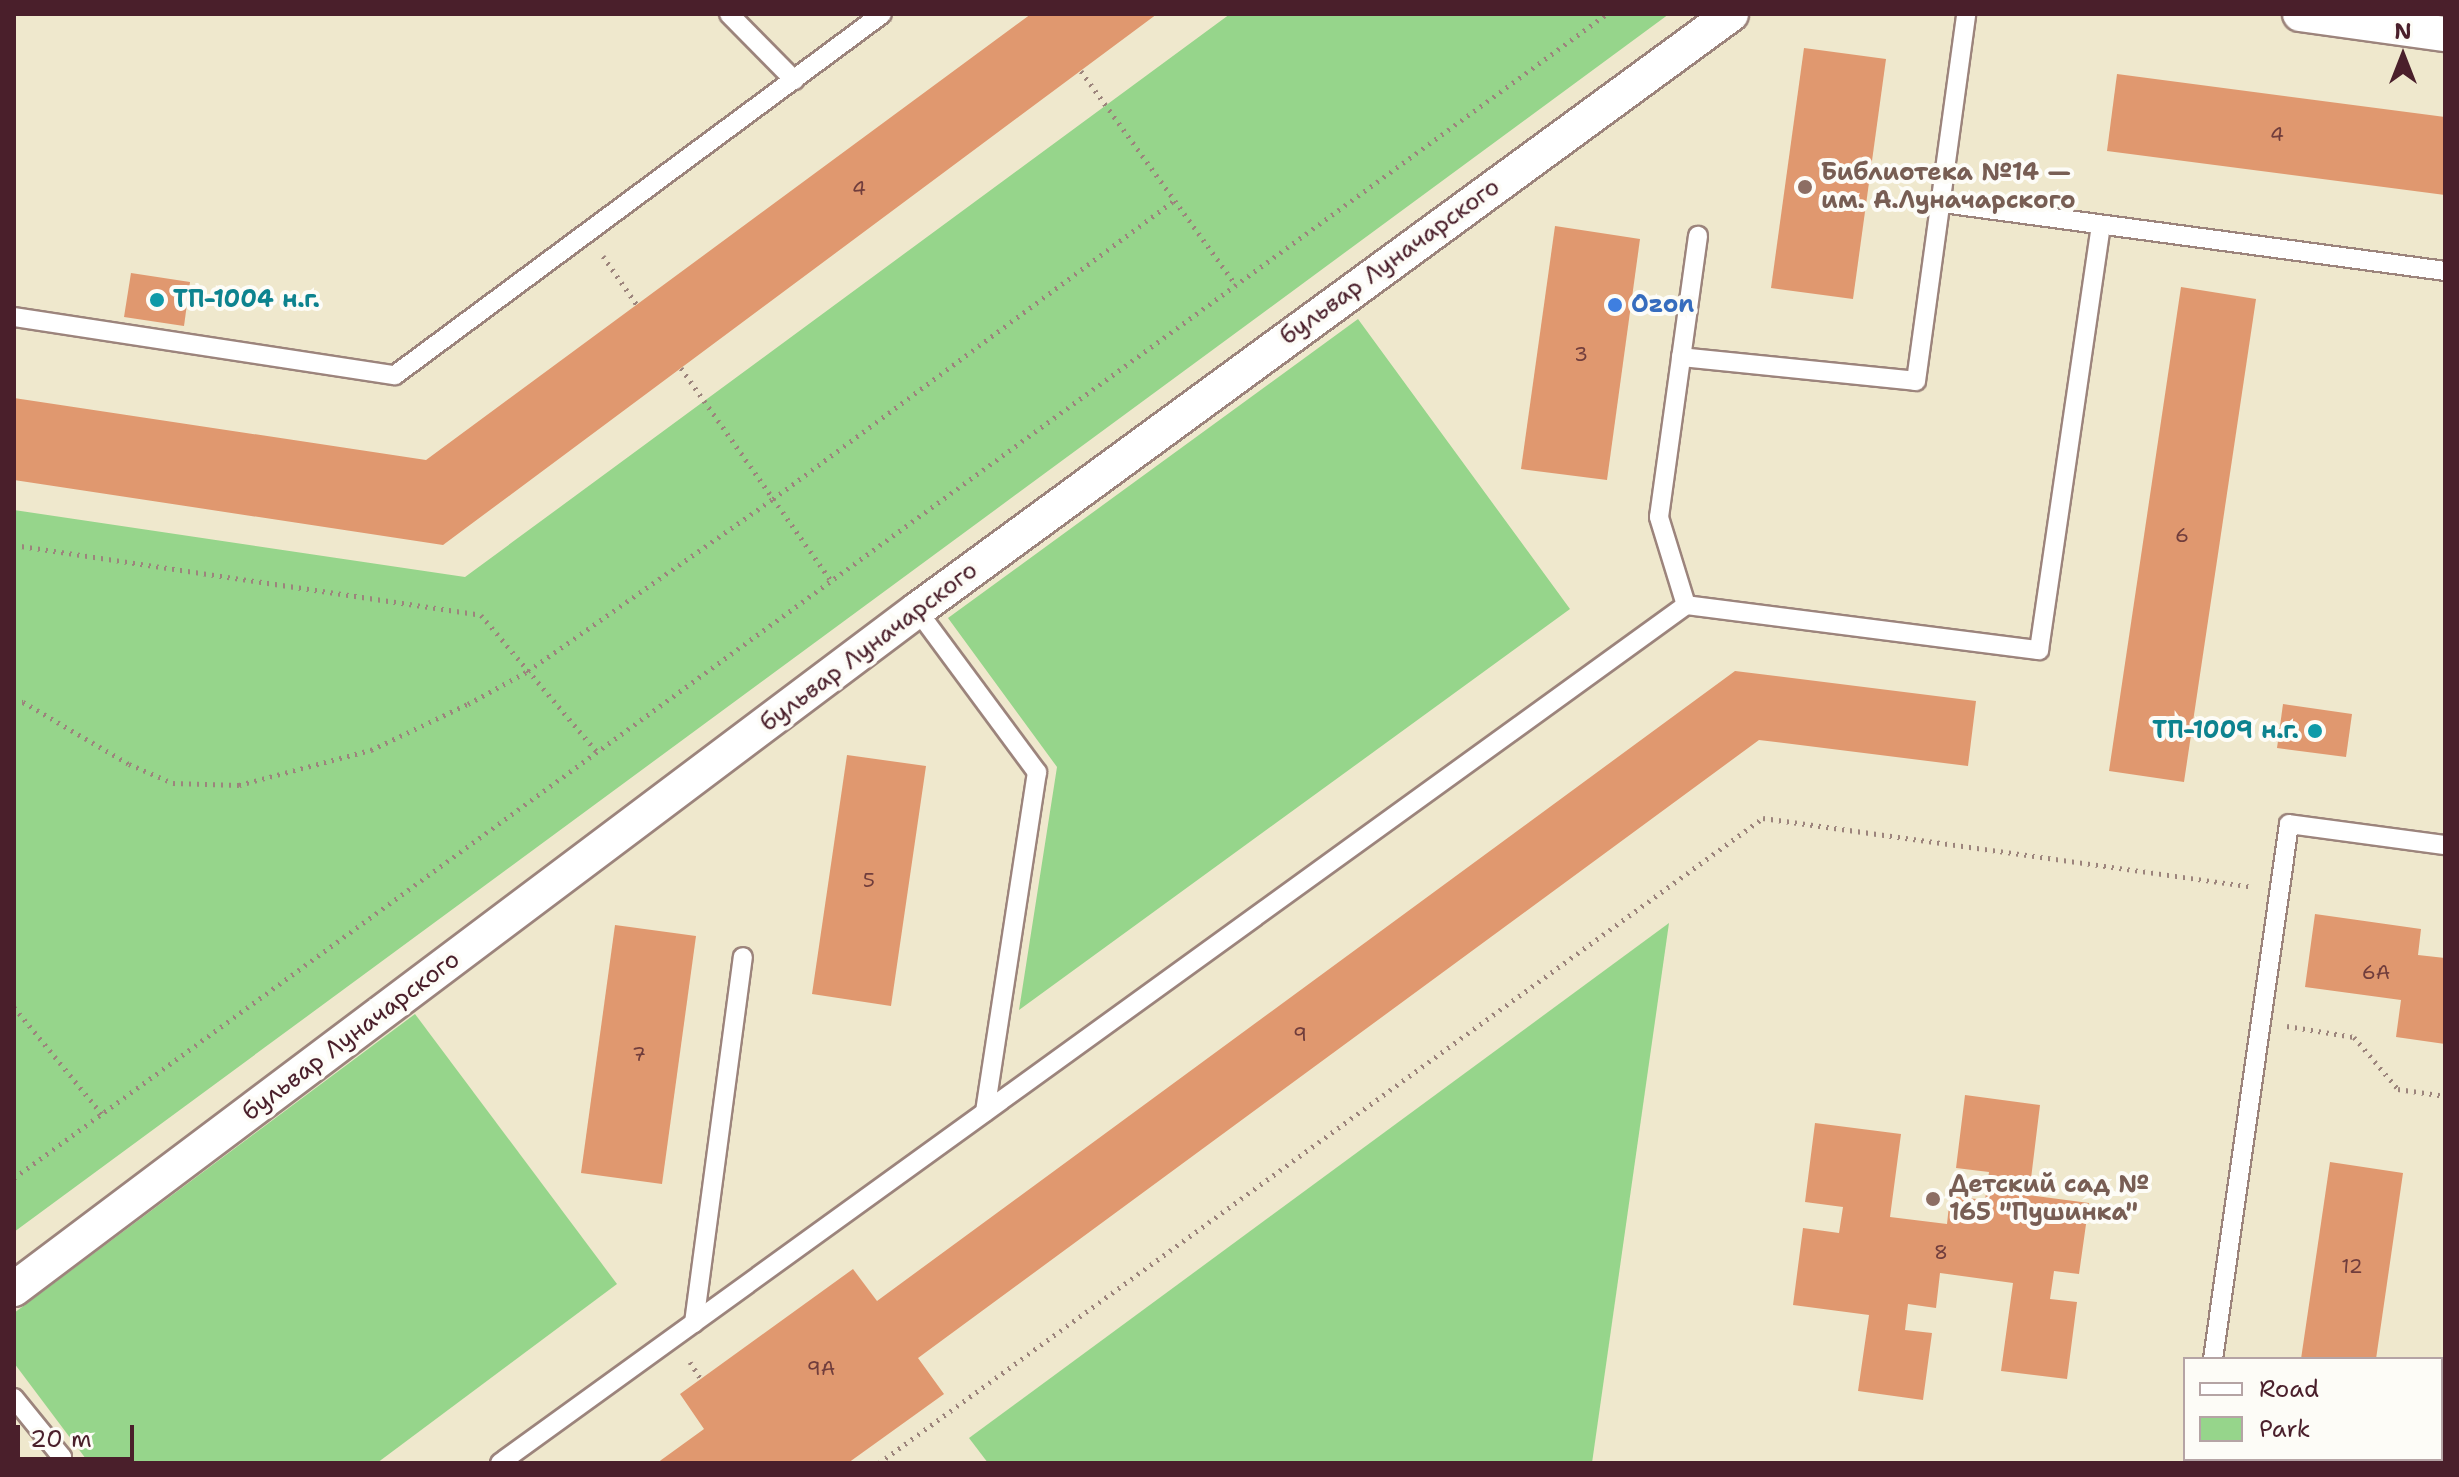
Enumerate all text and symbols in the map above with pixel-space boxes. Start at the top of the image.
north arrow [2363,16,2443,96]
text: N [2394,17,2412,46]
house number: 4 [2270,122,2284,146]
place label: Библиотека №14 — им. А.Луначарского [1821,159,2075,215]
street label: бульвар Луначарского [1274,173,1506,351]
house number: 4 [852,176,866,200]
marker: Библиотека №14 — им. А.Луначарского [1796,178,1814,196]
place label: ТП-1004 н.г. [173,286,320,314]
marker: ТП-1004 н.г. [148,291,166,309]
place label: Ozon [1631,291,1694,319]
marker: Ozon [1606,296,1624,314]
house number: 3 [1574,342,1588,366]
house number: 6 [2175,523,2189,547]
street label: бульвар Луначарского [755,556,983,738]
place label: ТП-1009 н.г. [2152,717,2299,745]
marker: ТП-1009 н.г. [2306,722,2324,740]
house number: 5 [863,868,875,892]
street label: бульвар Луначарского [237,945,465,1127]
house number: 6А [2362,960,2390,984]
house number: 9 [1293,1022,1307,1046]
house number: 7 [632,1042,646,1066]
place label: Детский сад № 165 "Пушинка" [1949,1171,2149,1227]
marker: Детский сад № 165 "Пушинка" [1924,1190,1942,1208]
house number: 8 [1934,1240,1948,1264]
house number: 12 [2341,1254,2363,1278]
house number: 9А [807,1356,835,1380]
legend [2183,1357,2443,1461]
text: Road [2259,1373,2319,1405]
scale bar [20,1409,138,1459]
text: Park [2259,1413,2311,1445]
text: 20 m [30,1423,92,1455]

